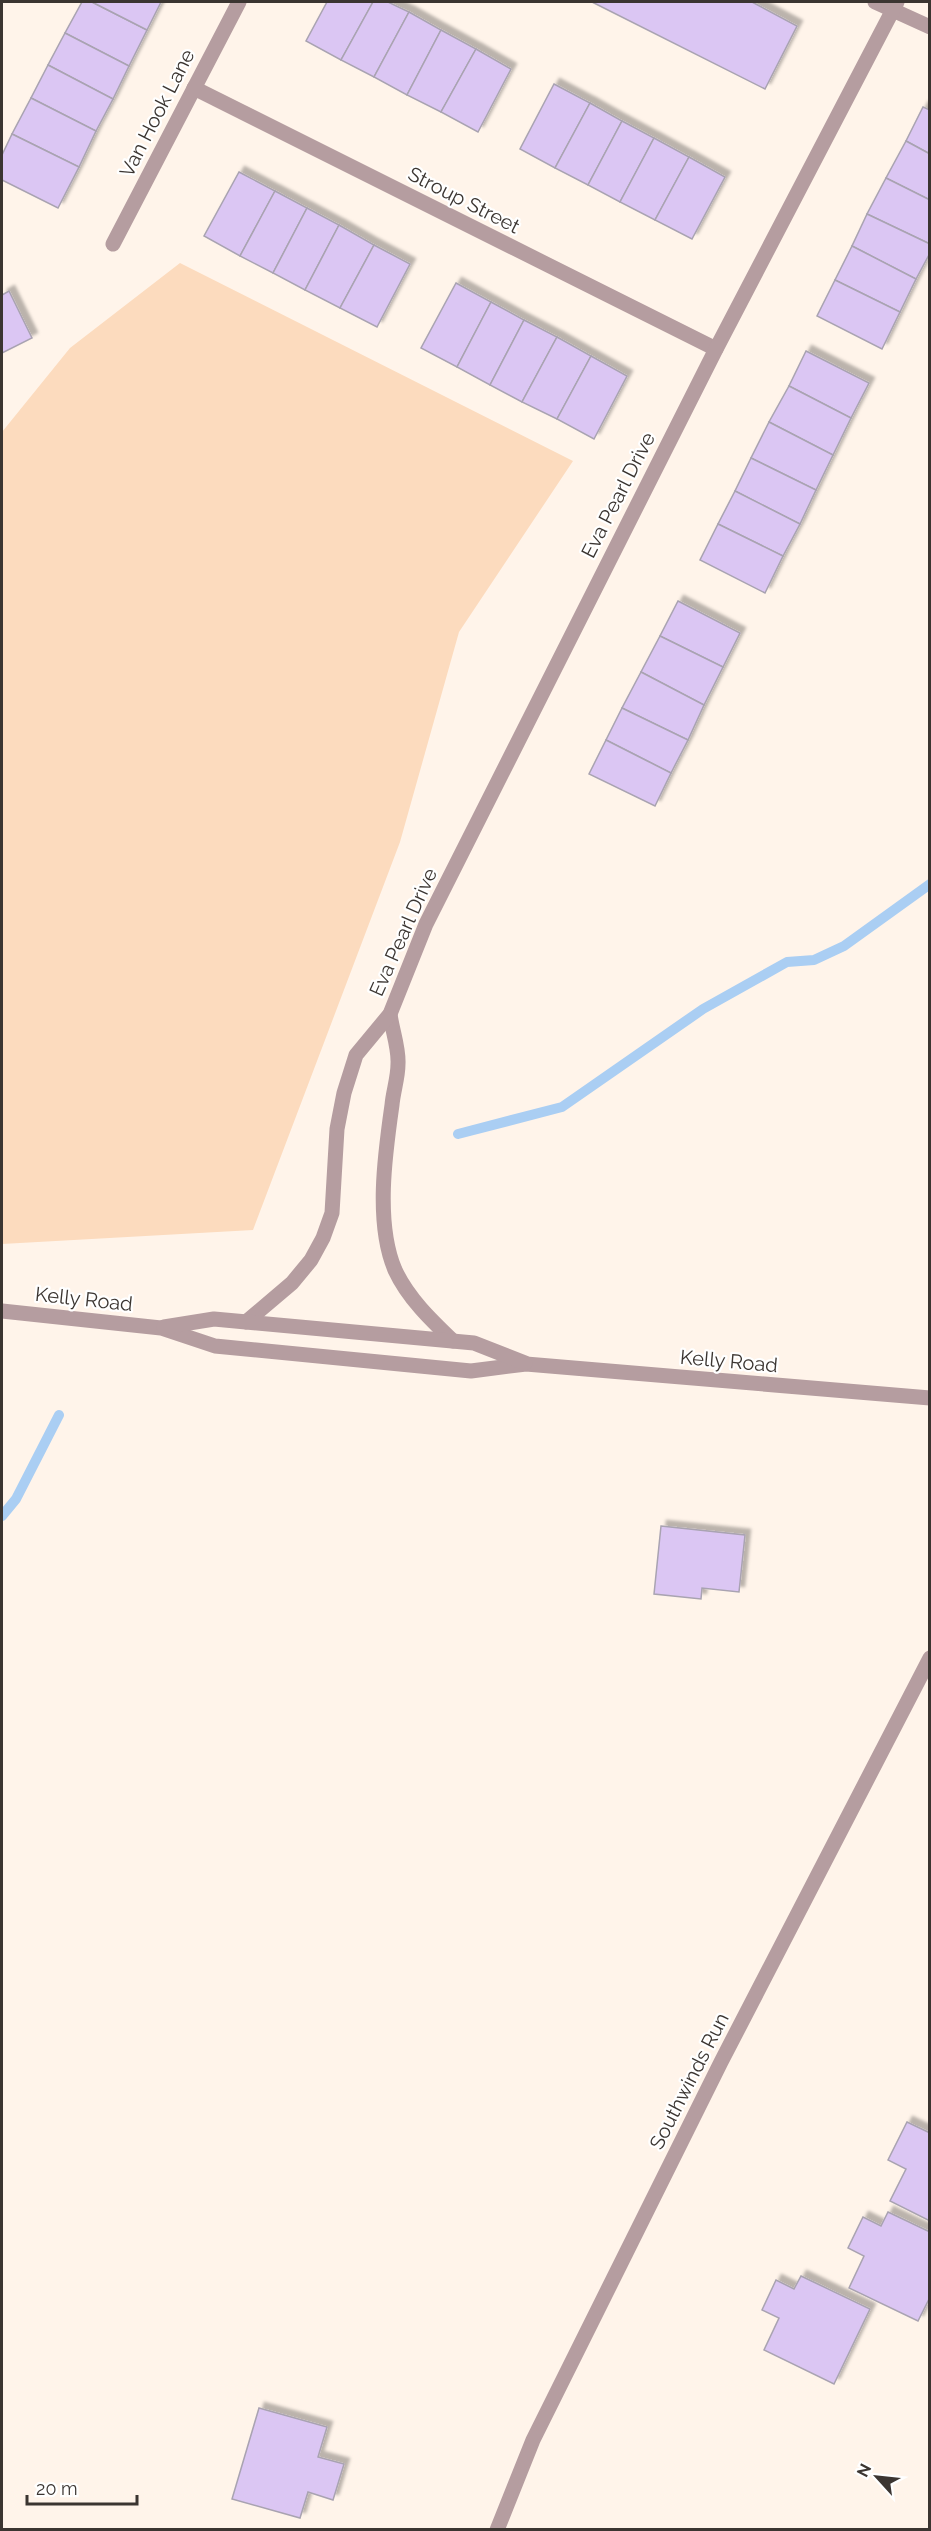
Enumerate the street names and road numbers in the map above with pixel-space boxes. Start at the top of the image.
street label: Van Hook Lane [114,45,200,181]
street label: Stroup Street [404,162,524,239]
street label: Eva Pearl Drive [576,428,660,562]
street label: Eva Pearl Drive [364,864,442,1000]
street label: Kelly Road [34,1282,134,1316]
street label: Kelly Road [679,1345,779,1377]
street label: Southwinds Run [644,2009,734,2153]

